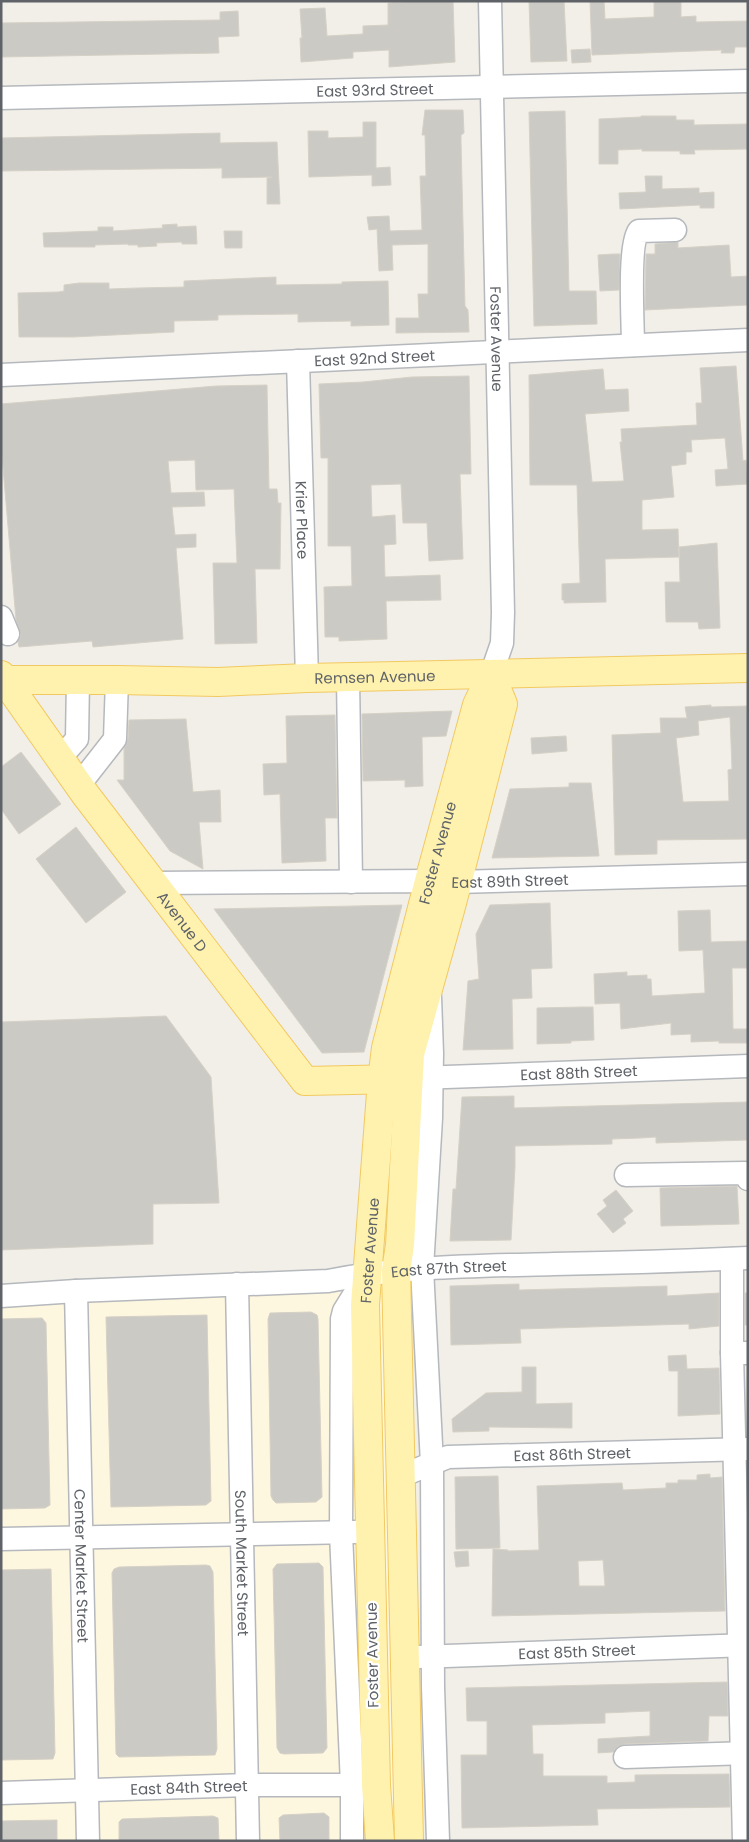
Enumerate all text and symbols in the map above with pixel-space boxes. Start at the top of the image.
street label: East 93rd Street [316,78,434,101]
street label: Foster Avenue [486,286,509,392]
street label: East 92nd Street [314,344,436,371]
street label: Krier Place [291,481,314,559]
street label: Remsen Avenue [314,665,436,688]
street label: Foster Avenue [413,799,461,906]
street label: East 89th Street [451,868,569,893]
street label: Avenue D [153,887,212,956]
street label: East 88th Street [520,1060,638,1085]
street label: Foster Avenue [355,1197,384,1304]
street label: East 87th Street [390,1255,507,1282]
street label: East 86th Street [513,1442,631,1466]
street label: Center Market Street [70,1489,94,1643]
street label: South Market Street [231,1490,254,1636]
street label: Foster Avenue [361,1602,383,1708]
street label: East 85th Street [518,1639,636,1664]
street label: East 84th Street [130,1775,248,1799]

